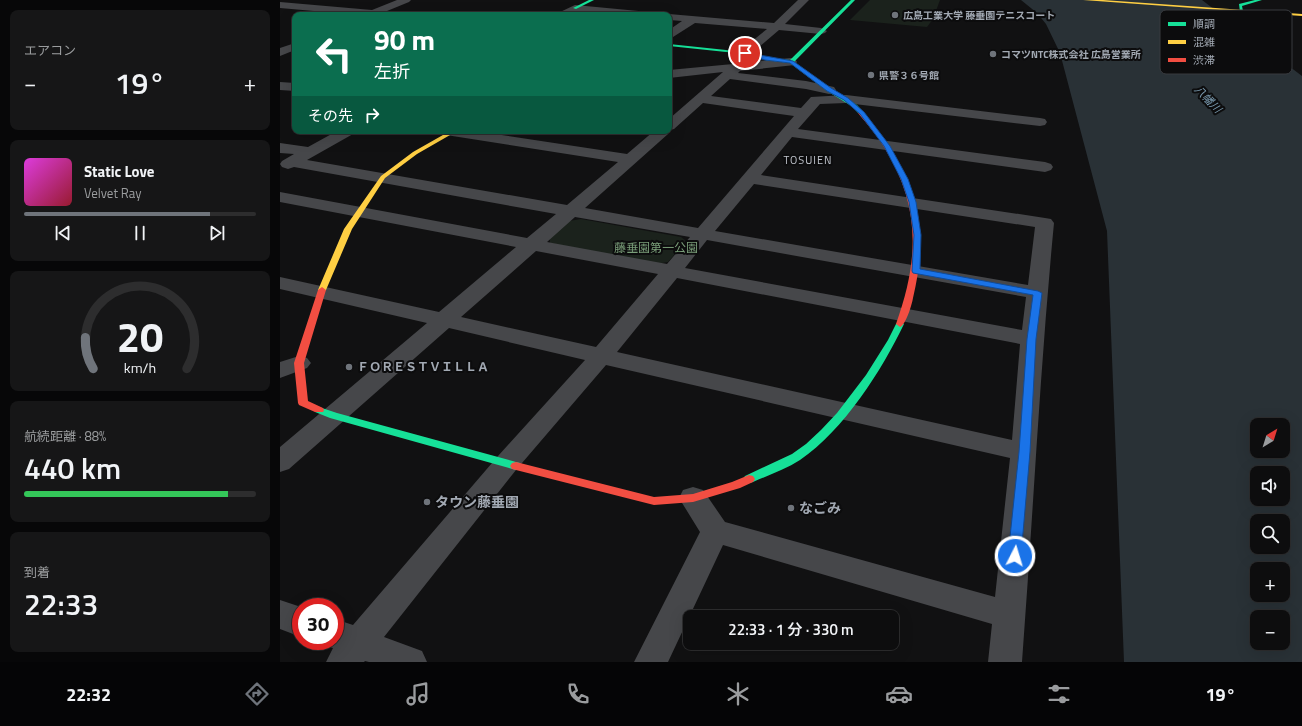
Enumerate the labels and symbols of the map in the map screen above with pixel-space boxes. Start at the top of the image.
place label: 広島工業大学 藤垂園テニスコート [903,8,1055,23]
marker: 広島工業大学 藤垂園テニスコート [890,10,900,20]
legend [1160,10,1292,74]
text: 順調 [1193,16,1215,32]
text: 混雑 [1193,34,1215,50]
pin [728,36,762,70]
place label: コマツNTC株式会社 広島営業所 [1001,47,1141,62]
marker: コマツNTC株式会社 広島営業所 [988,49,998,59]
text: 渋滞 [1193,52,1215,68]
place label: 県警３６号館 [879,68,939,83]
marker: 県警３６号館 [866,70,876,80]
water label: 八幡川 [1191,82,1226,117]
district label: TOSUIEN [783,152,833,168]
park label: 藤垂園第一公園 [614,238,698,257]
place label: ＦＯＲＥＳＴＶＩＬＬＡ [357,357,489,376]
marker: ＦＯＲＥＳＴＶＩＬＬＡ [344,362,354,372]
north arrow [1250,418,1290,458]
place label: タウン藤垂園 [435,491,519,512]
marker: タウン藤垂園 [422,497,432,507]
place label: なごみ [799,497,841,518]
marker: なごみ [786,503,796,513]
position arrow [994,535,1036,577]
speed limit sign: 30 [292,598,344,650]

